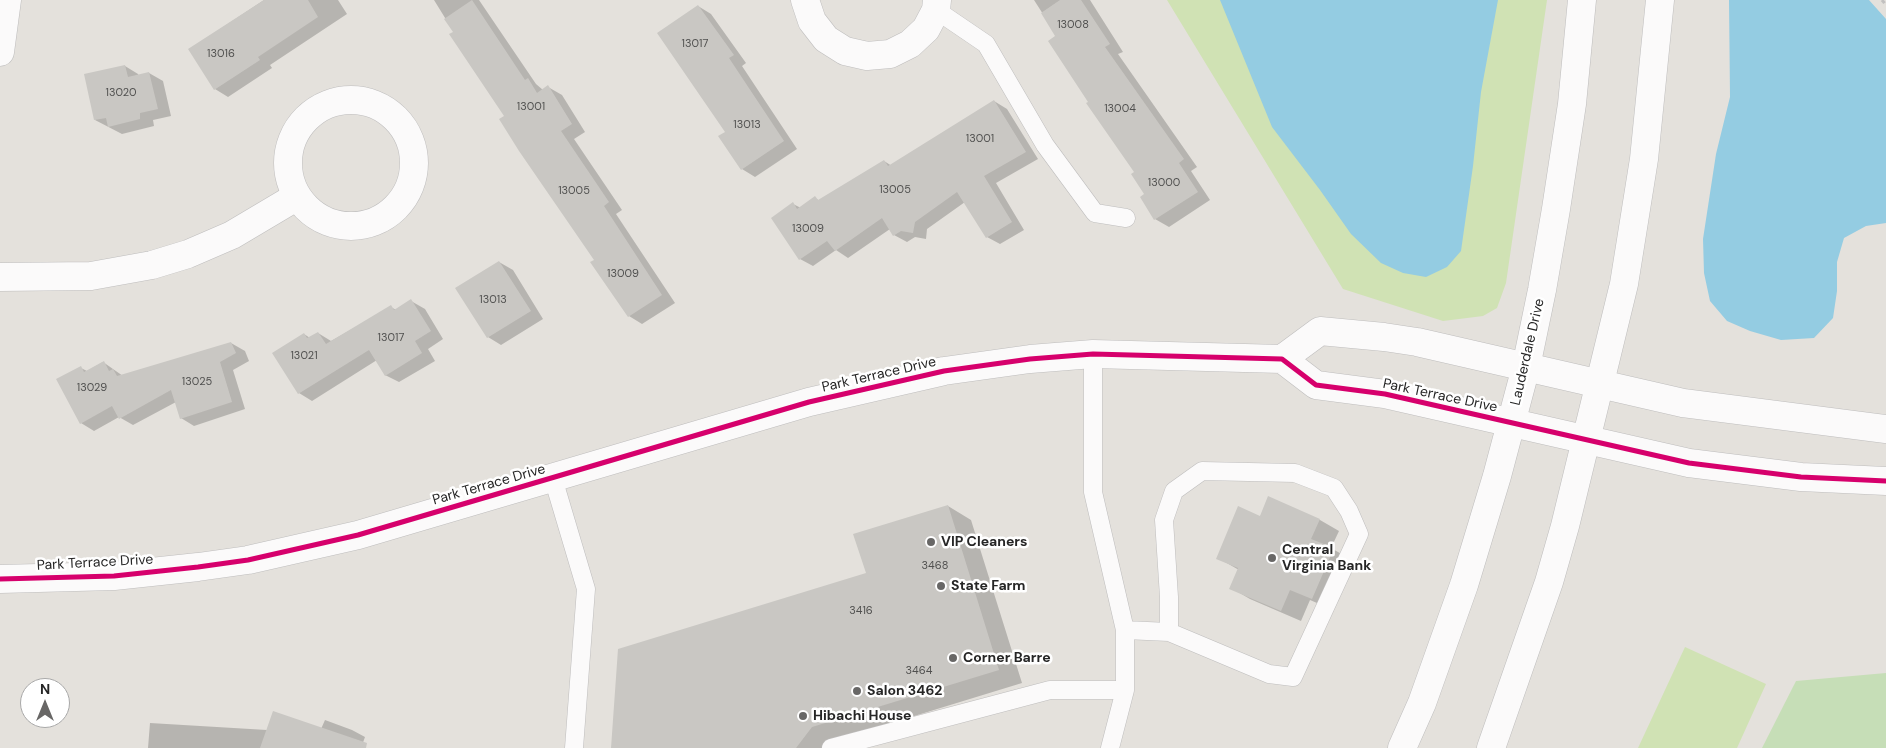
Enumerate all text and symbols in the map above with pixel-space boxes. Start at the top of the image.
house number: 13008 [1057,18,1089,32]
house number: 13017 [682,37,708,51]
house number: 13016 [207,47,235,61]
house number: 13020 [105,86,137,100]
house number: 13001 [517,100,545,114]
house number: 13004 [1104,102,1136,116]
house number: 13013 [733,118,761,132]
house number: 13001 [966,132,994,146]
house number: 13000 [1148,176,1180,190]
house number: 13005 [879,183,911,197]
house number: 13005 [558,184,590,198]
house number: 13009 [792,222,824,236]
house number: 13009 [607,267,639,281]
house number: 13013 [479,293,507,307]
street label: Lauderdale Drive [1508,297,1548,407]
house number: 13017 [378,331,404,345]
house number: 13021 [290,349,318,363]
street label: Park Terrace Drive [820,354,938,396]
house number: 13025 [182,375,212,389]
street label: Park Terrace Drive [1381,376,1499,416]
house number: 13029 [77,381,107,395]
street label: Park Terrace Drive [431,461,547,509]
place label: VIP Cleaners [941,534,1028,550]
marker: VIP Cleaners [925,536,937,548]
place label: Central Virginia Bank [1282,542,1371,574]
street label: Park Terrace Drive [36,552,154,574]
marker: Central Virginia Bank [1266,552,1278,564]
house number: 3468 [922,559,948,573]
place label: State Farm [951,578,1026,594]
marker: State Farm [935,580,947,592]
house number: 3416 [849,604,873,618]
place label: Corner Barre [963,650,1051,666]
marker: Corner Barre [947,652,959,664]
house number: 3464 [906,664,932,678]
north arrow [20,678,70,728]
text: N [40,680,50,698]
place label: Salon 3462 [867,683,942,699]
marker: Salon 3462 [851,685,863,697]
place label: Hibachi House [813,708,912,724]
marker: Hibachi House [797,710,809,722]

